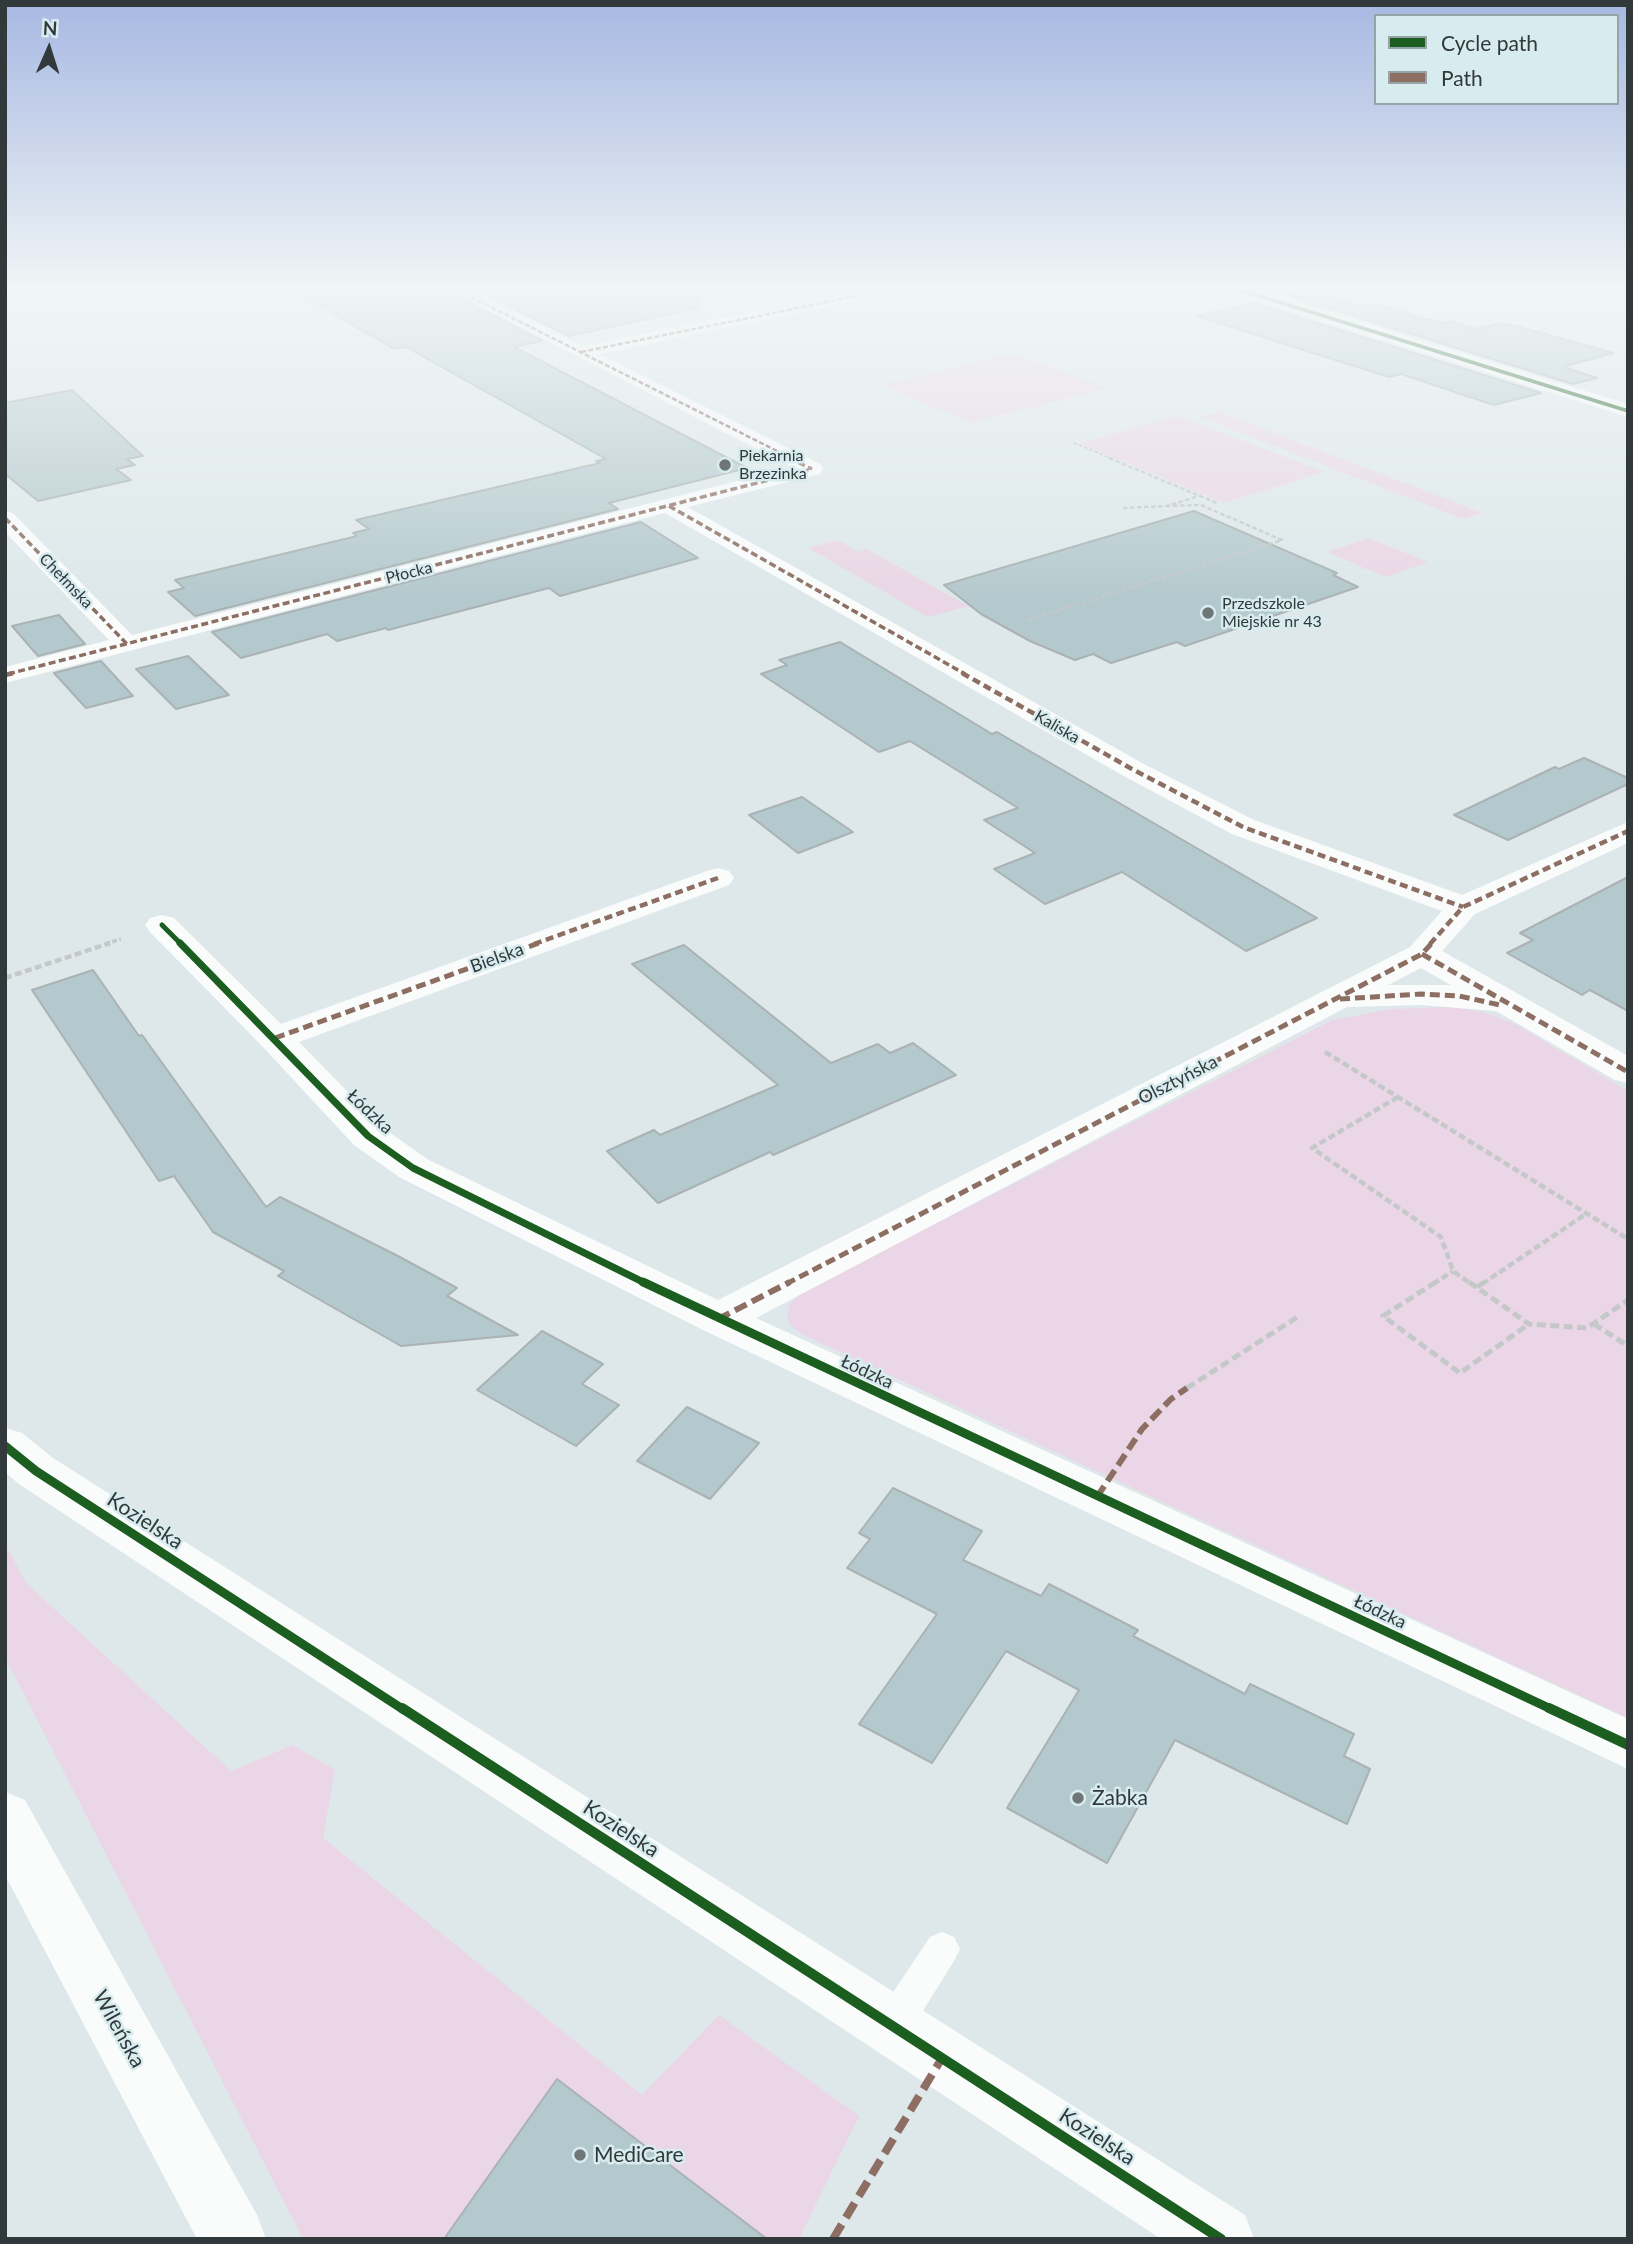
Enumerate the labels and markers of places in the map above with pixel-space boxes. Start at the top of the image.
place label: Piekarnia Brzezinka [739,446,807,484]
marker: Piekarnia Brzezinka [717,457,733,473]
place label: Przedszkole Miejskie nr 43 [1222,594,1322,632]
marker: Przedszkole Miejskie nr 43 [1200,605,1216,621]
place label: Żabka [1092,1785,1148,1811]
marker: Żabka [1070,1790,1086,1806]
place label: MediCare [594,2142,684,2168]
marker: MediCare [572,2147,588,2163]

